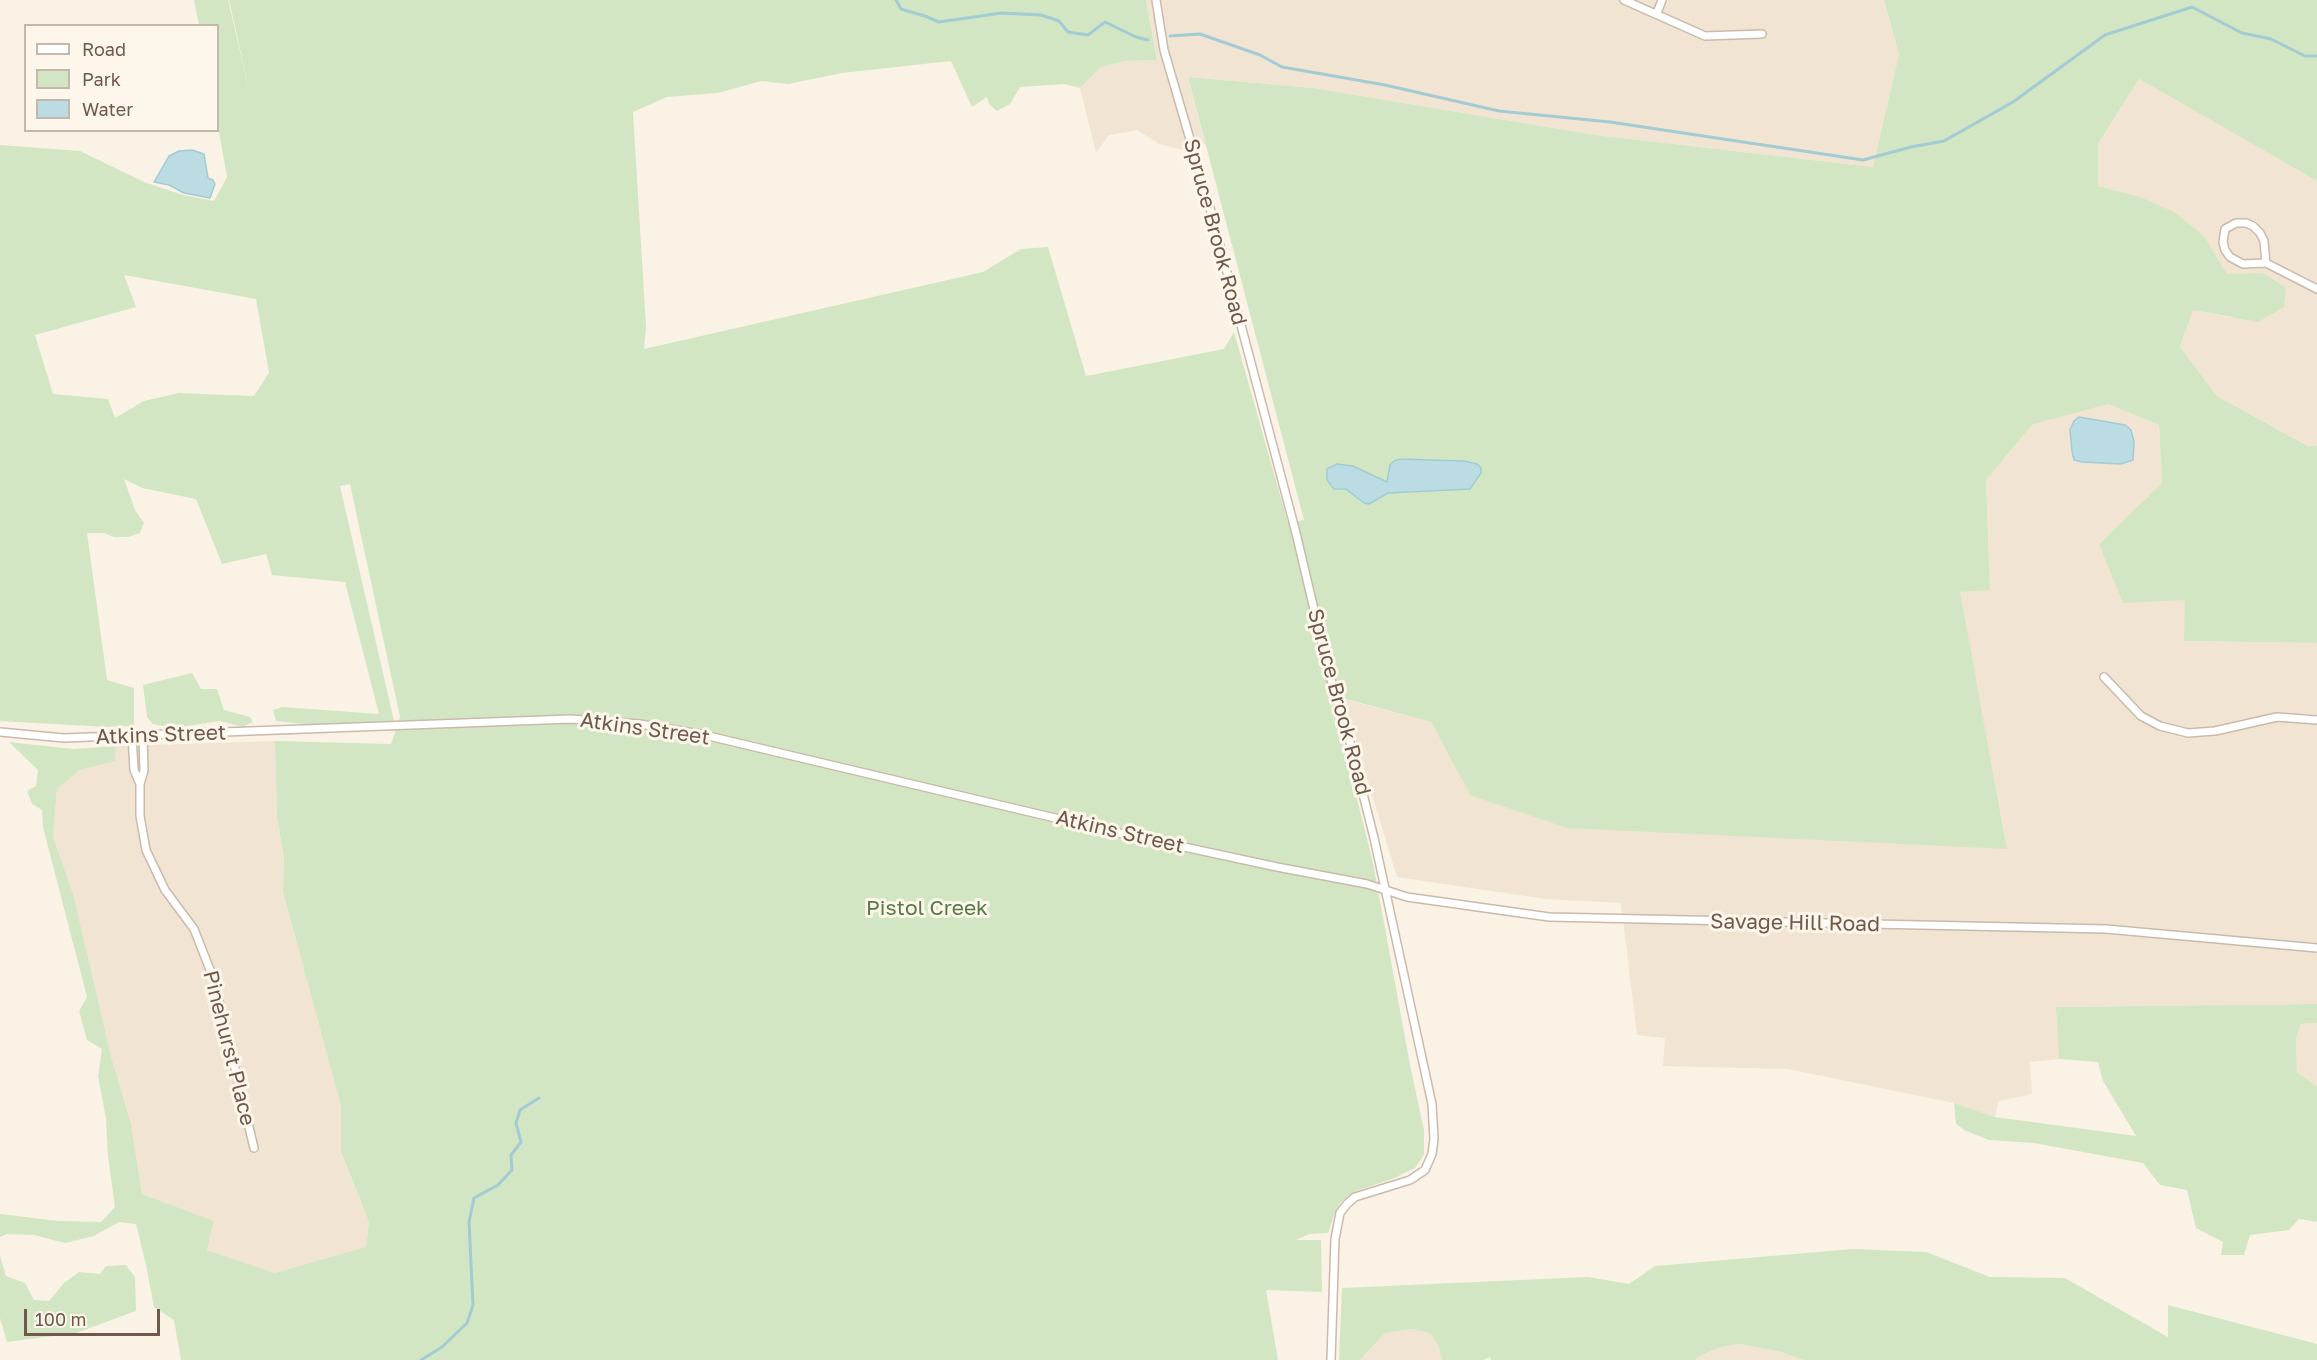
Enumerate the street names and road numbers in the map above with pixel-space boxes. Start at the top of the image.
street label: Spruce Brook Road [1178,136,1252,328]
street label: Spruce Brook Road [1302,606,1376,798]
street label: Atkins Street [579,707,711,751]
street label: Atkins Street [95,720,227,750]
street label: Atkins Street [1054,805,1186,859]
street label: Savage Hill Road [1710,909,1880,937]
street label: Pinehurst Place [198,968,260,1128]

